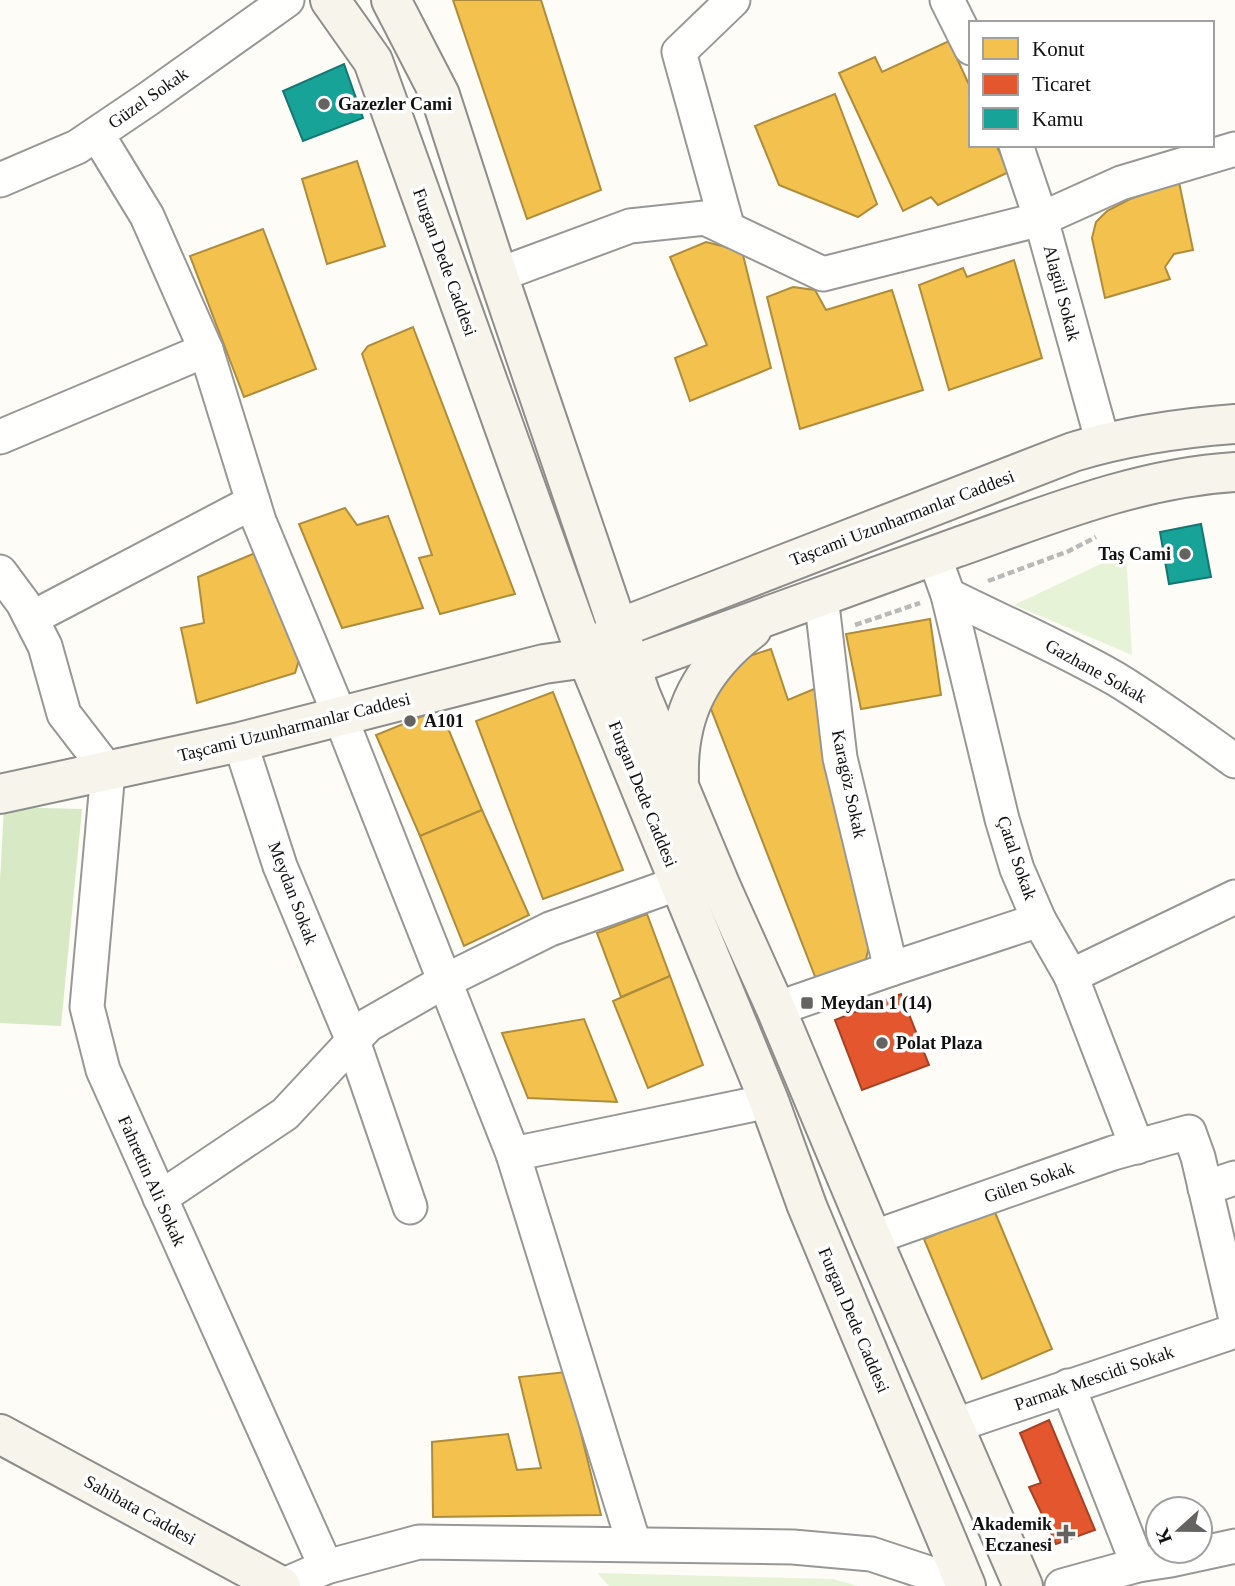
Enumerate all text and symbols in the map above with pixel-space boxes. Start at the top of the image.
legend [969,21,1214,147]
text: Konut [1032,37,1085,61]
street label: Güzel Sokak [104,63,192,133]
text: Ticaret [1032,72,1091,96]
place label: Gazezler Cami [338,94,452,114]
marker: Gazezler Cami [316,96,332,112]
text: Kamu [1032,107,1084,131]
street label: Furgan Dede Caddesi [409,185,481,339]
street label: Alagül Sokak [1040,243,1084,343]
street label: Taşcami Uzunharmanlar Caddesi [787,466,1017,570]
place label: Taş Cami [1098,544,1171,564]
marker: Taş Cami [1177,546,1193,562]
street label: Gazhane Sokak [1042,635,1150,707]
street label: Taşcami Uzunharmanlar Caddesi [176,688,412,766]
place label: A101 [424,711,464,731]
marker: A101 [402,713,418,729]
street label: Furgan Dede Caddesi [605,718,681,870]
street label: Karagöz Sokak [828,728,870,840]
street label: Çatal Sokak [993,813,1041,903]
street label: Meydan Sokak [264,839,322,947]
place label: Meydan 1 (14) [821,993,932,1014]
marker: Meydan 1 (14) [799,995,815,1011]
place label: Polat Plaza [896,1033,982,1053]
marker: Polat Plaza [874,1035,890,1051]
street label: Fahrettin Ali Sokak [114,1113,190,1249]
street label: Gülen Sokak [982,1157,1076,1207]
street label: Furgan Dede Caddesi [814,1244,894,1396]
street label: Parmak Mescidi Sokak [1012,1341,1176,1415]
street label: Sahibata Caddesi [81,1471,199,1549]
north arrow [1144,1495,1214,1565]
place label: Akademik Eczanesi [972,1514,1052,1555]
text: K [1151,1525,1176,1547]
marker: Akademik Eczanesi [1058,1526,1074,1542]

